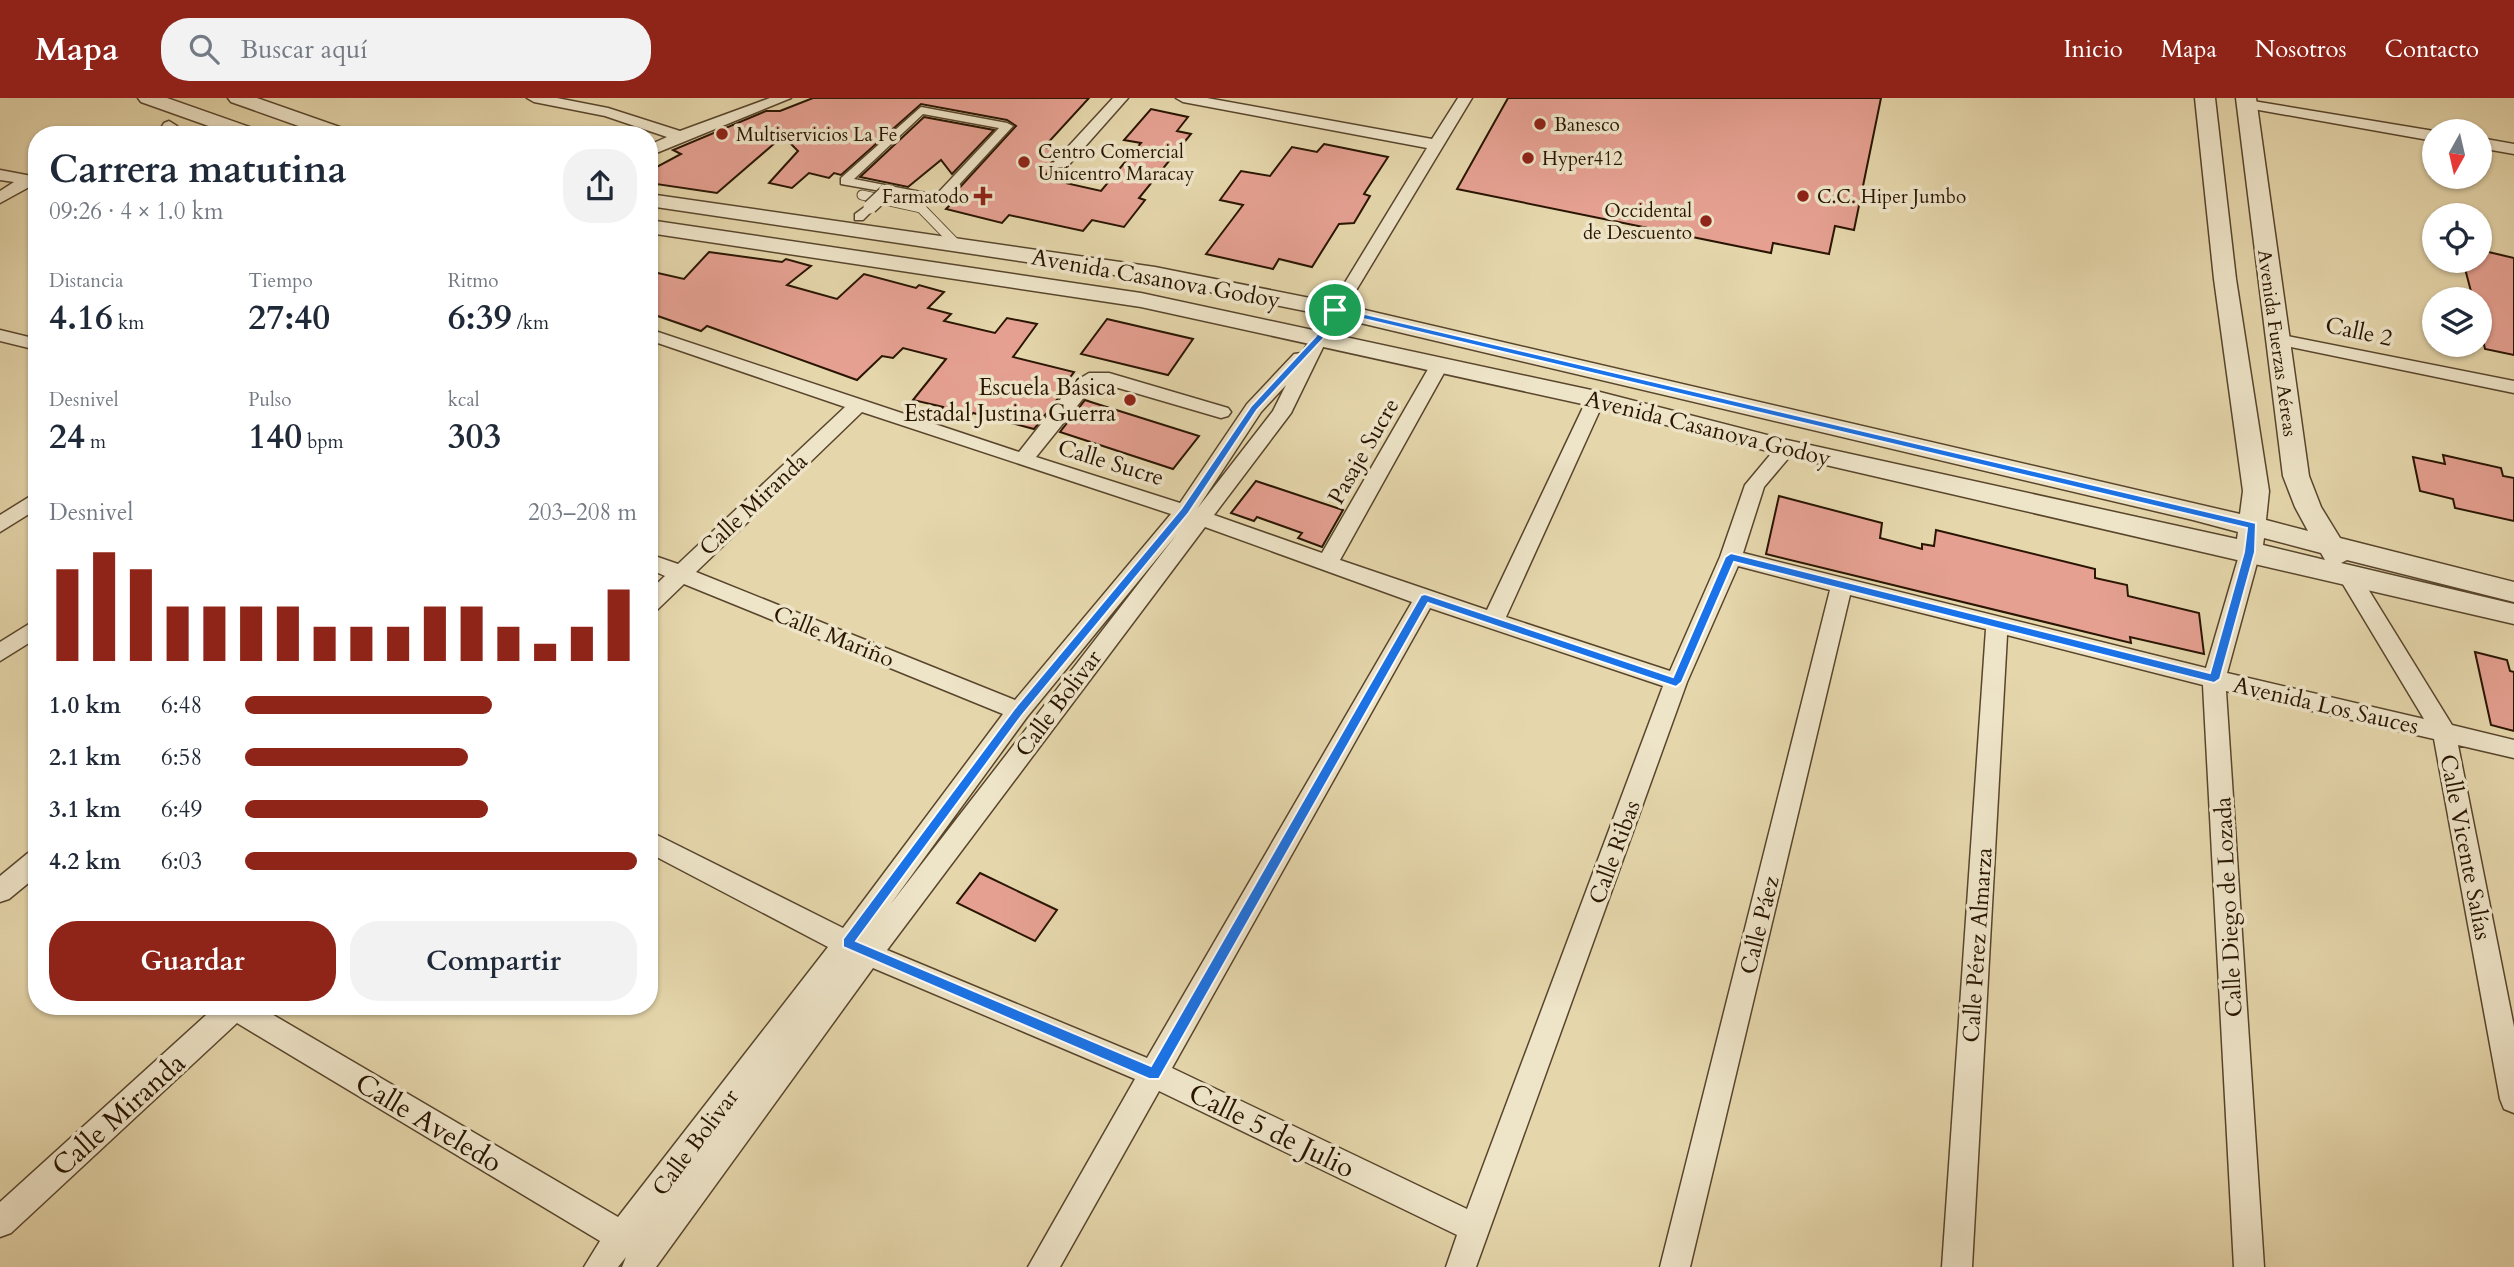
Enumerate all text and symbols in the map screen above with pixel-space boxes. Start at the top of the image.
search box [161,18,651,81]
text: Mapa [35,27,119,72]
icon: search [185,30,223,68]
text: Buscar aquí [241,32,368,67]
text: Inicio [2063,33,2123,66]
text: Mapa [2161,33,2217,66]
text: Nosotros [2255,33,2347,66]
text: Contacto [2385,33,2479,66]
place label: Banesco [1554,112,1620,138]
marker: Banesco [1532,116,1548,132]
north arrow [2422,119,2492,189]
map controls [2422,119,2492,357]
place label: Multiservicios La Fe [736,122,897,148]
marker: Multiservicios La Fe [714,126,730,142]
place label: Centro Comercial Unicentro Maracay [1038,139,1194,187]
text: Carrera matutina [49,144,347,196]
place label: Hyper412 [1542,146,1623,172]
button: share [563,149,637,223]
marker: Hyper412 [1520,150,1536,166]
marker: Centro Comercial Unicentro Maracay [1016,154,1032,170]
place label: Farmatodo [882,184,969,210]
place label: C.C. Hiper Jumbo [1817,184,1966,210]
marker: Farmatodo [975,188,991,204]
marker: C.C. Hiper Jumbo [1795,188,1811,204]
text: 09:26 · 4 × 1.0 km [49,196,223,227]
place label: Occidental de Descuento [1583,198,1692,246]
button: locate [2422,203,2492,273]
marker: Occidental de Descuento [1698,213,1714,229]
street label: Avenida Casanova Godoy [1029,241,1283,316]
street label: Avenida Fuerzas Aéreas [2251,248,2303,438]
text: Distancia [49,268,123,294]
text: Tiempo [248,268,313,294]
text: Ritmo [448,268,499,294]
pin [1305,280,1365,340]
button: layers [2422,287,2492,357]
icon: arrive [1316,291,1354,329]
text: 4.16 [49,294,113,342]
text: 27:40 [248,294,330,342]
text: 6:39 [448,294,512,342]
street label: Calle 2 [2323,309,2395,354]
text: km [113,310,144,336]
text: /km [512,310,549,336]
place label: Escuela Básica Estadal Justina Guerra [904,372,1116,429]
street label: Avenida Casanova Godoy [1582,383,1834,474]
text: Desnivel [49,387,119,413]
text: Pulso [248,387,291,413]
text: kcal [448,387,480,413]
marker: Escuela Básica Estadal Justina Guerra [1122,392,1138,408]
street label: Pasaje Sucre [1321,393,1406,510]
text: 24 [49,413,85,461]
text: 140 [248,413,302,461]
text: 303 [448,413,501,461]
text: m [85,429,106,455]
text: bpm [302,429,344,455]
street label: Calle Sucre [1054,432,1168,493]
street label: Calle Miranda [692,446,814,563]
text: Desnivel [49,497,133,528]
text: 203–208 m [528,497,637,528]
street label: Calle Mariño [769,598,899,675]
street label: Calle Bolivar [1008,643,1109,763]
street label: Avenida Los Sauces [2230,669,2422,742]
text: 1.0 km [49,690,121,721]
text: 6:48 [161,690,202,721]
text: 2.1 km [49,742,121,773]
text: 6:58 [161,742,202,773]
street label: Calle Vicente Salías [2432,752,2499,943]
text: 3.1 km [49,794,121,825]
text: 6:49 [161,794,202,825]
street label: Calle Ribas [1581,796,1648,908]
street label: Calle Diego de Lozada [2207,796,2250,1018]
text: 4.2 km [49,846,121,877]
text: 6:03 [161,846,202,877]
street label: Calle Pérez Almarza [1955,846,2000,1044]
street label: Calle Páez [1732,873,1787,977]
button: Guardar [49,921,336,1001]
button: Compartir [350,921,637,1001]
street label: Calle Miranda [44,1045,194,1185]
street label: Calle Aveledo [348,1064,509,1182]
street label: Calle 5 de Julio [1182,1074,1361,1187]
street label: Calle Bolivar [645,1082,746,1202]

